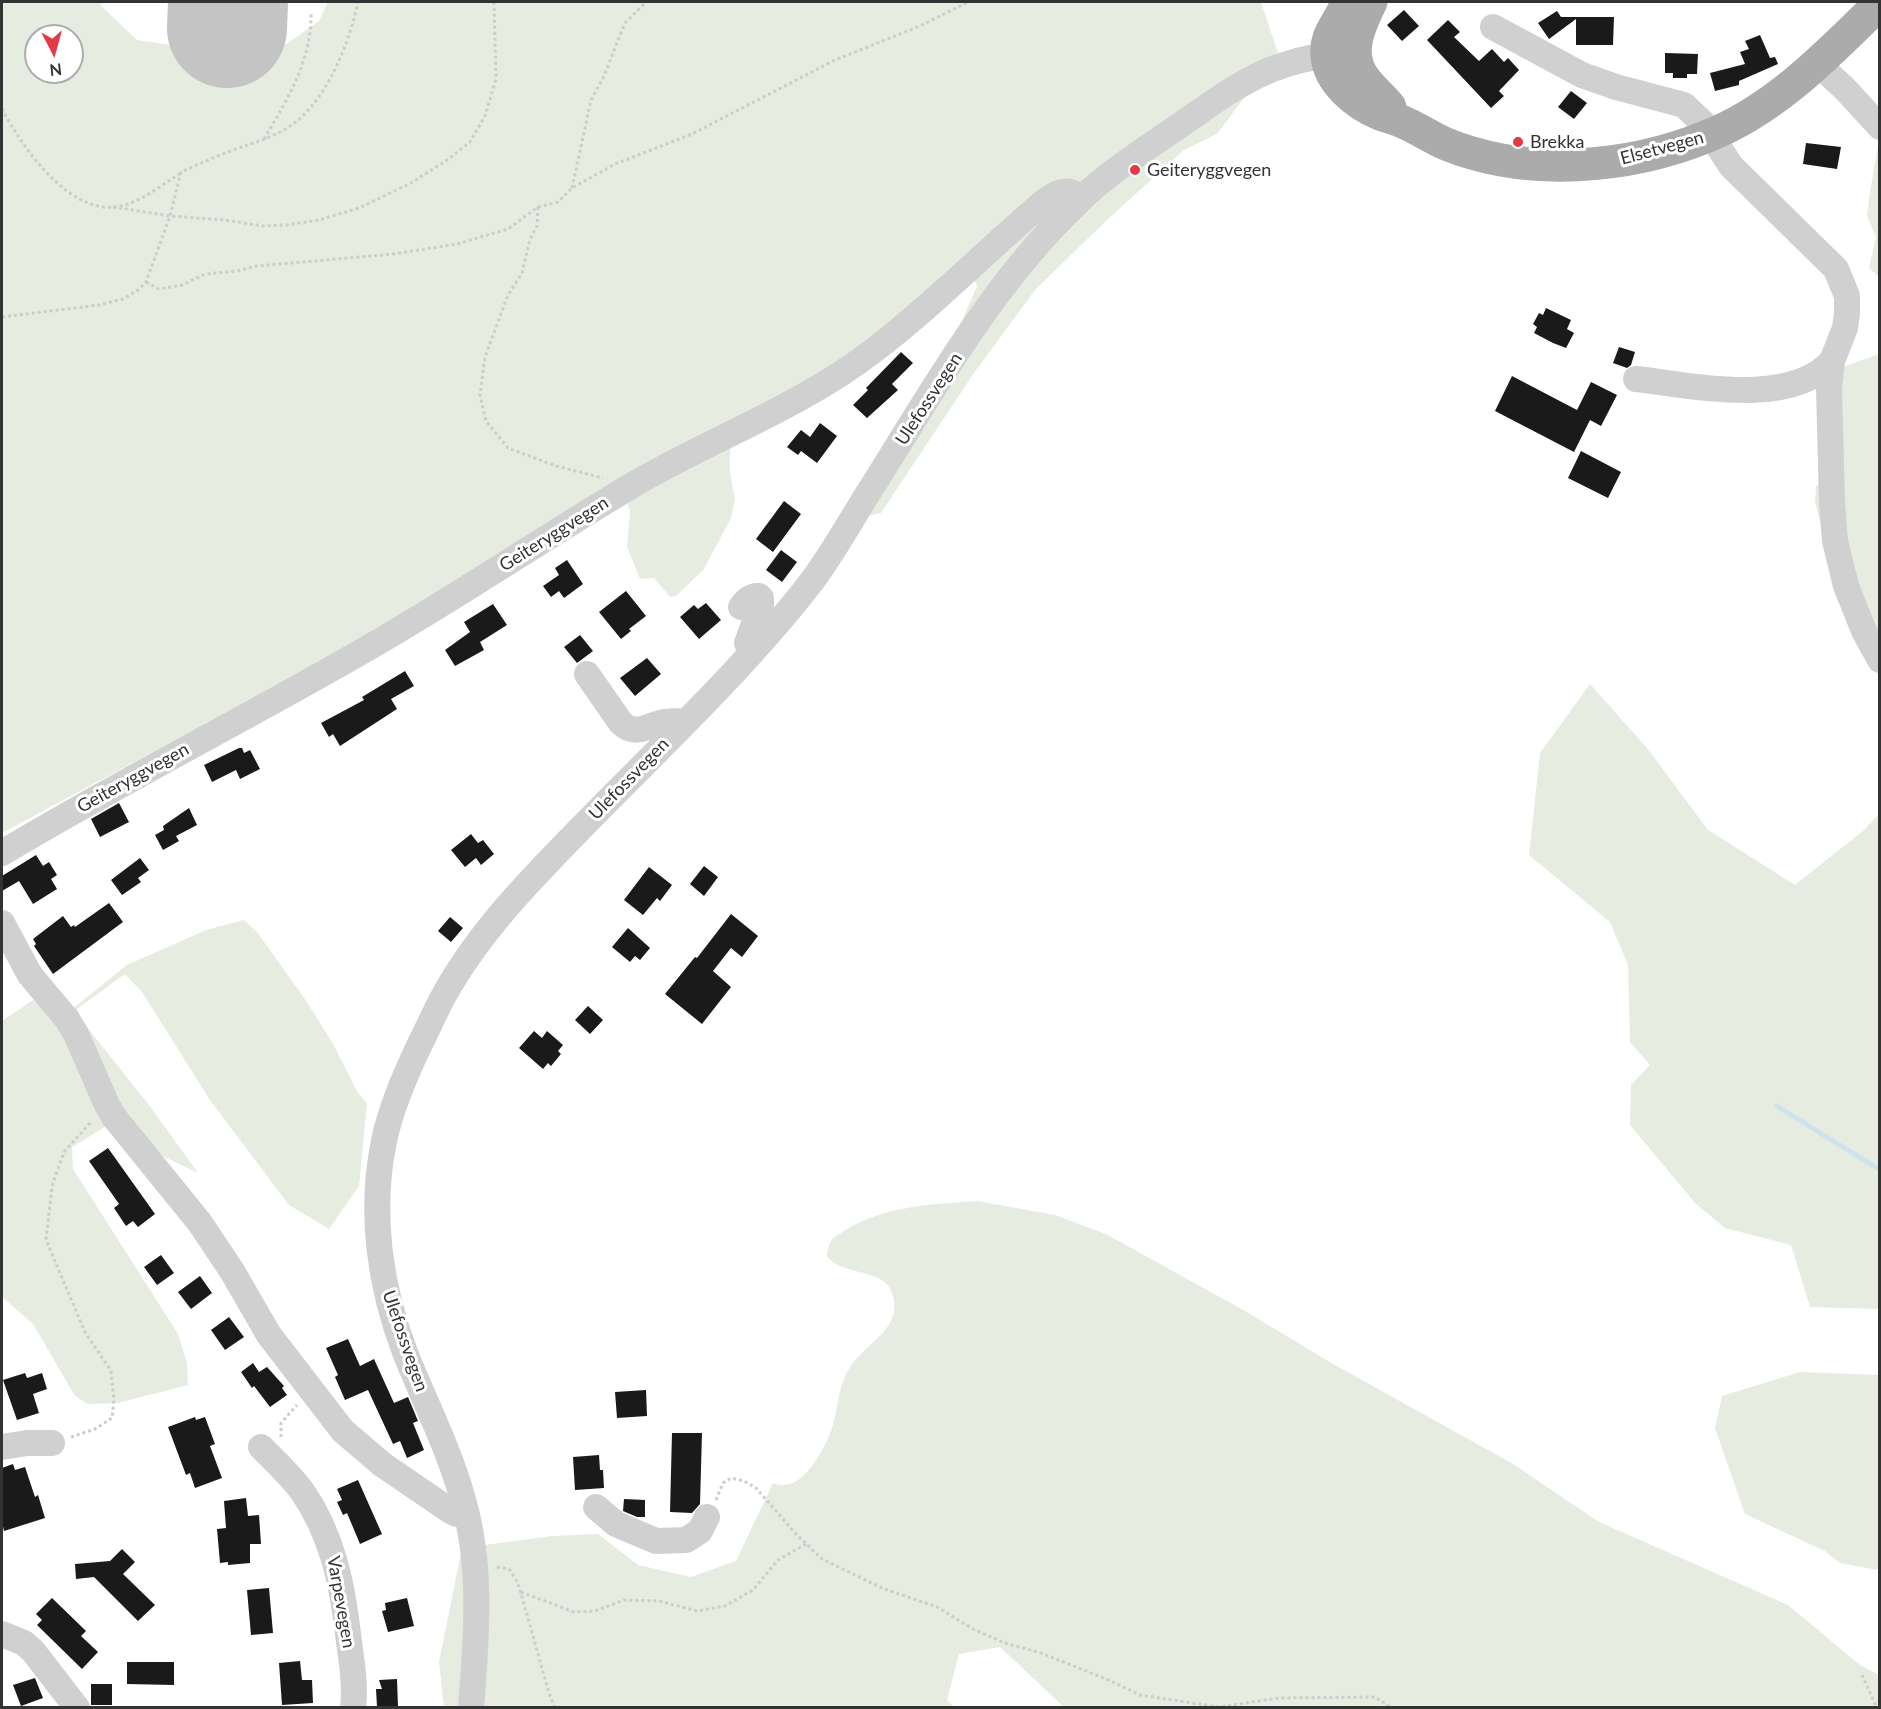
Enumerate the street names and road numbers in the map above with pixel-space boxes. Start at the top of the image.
street label: Elsetvegen [1618,126,1706,170]
street label: Ulefossvegen [891,349,967,449]
street label: Geiteryggvegen [496,492,612,576]
street label: Ulefossvegen [585,733,673,825]
street label: Geiteryggvegen [73,738,193,818]
street label: Ulefossvegen [378,1288,432,1394]
street label: Varpevegen [322,1554,360,1650]

